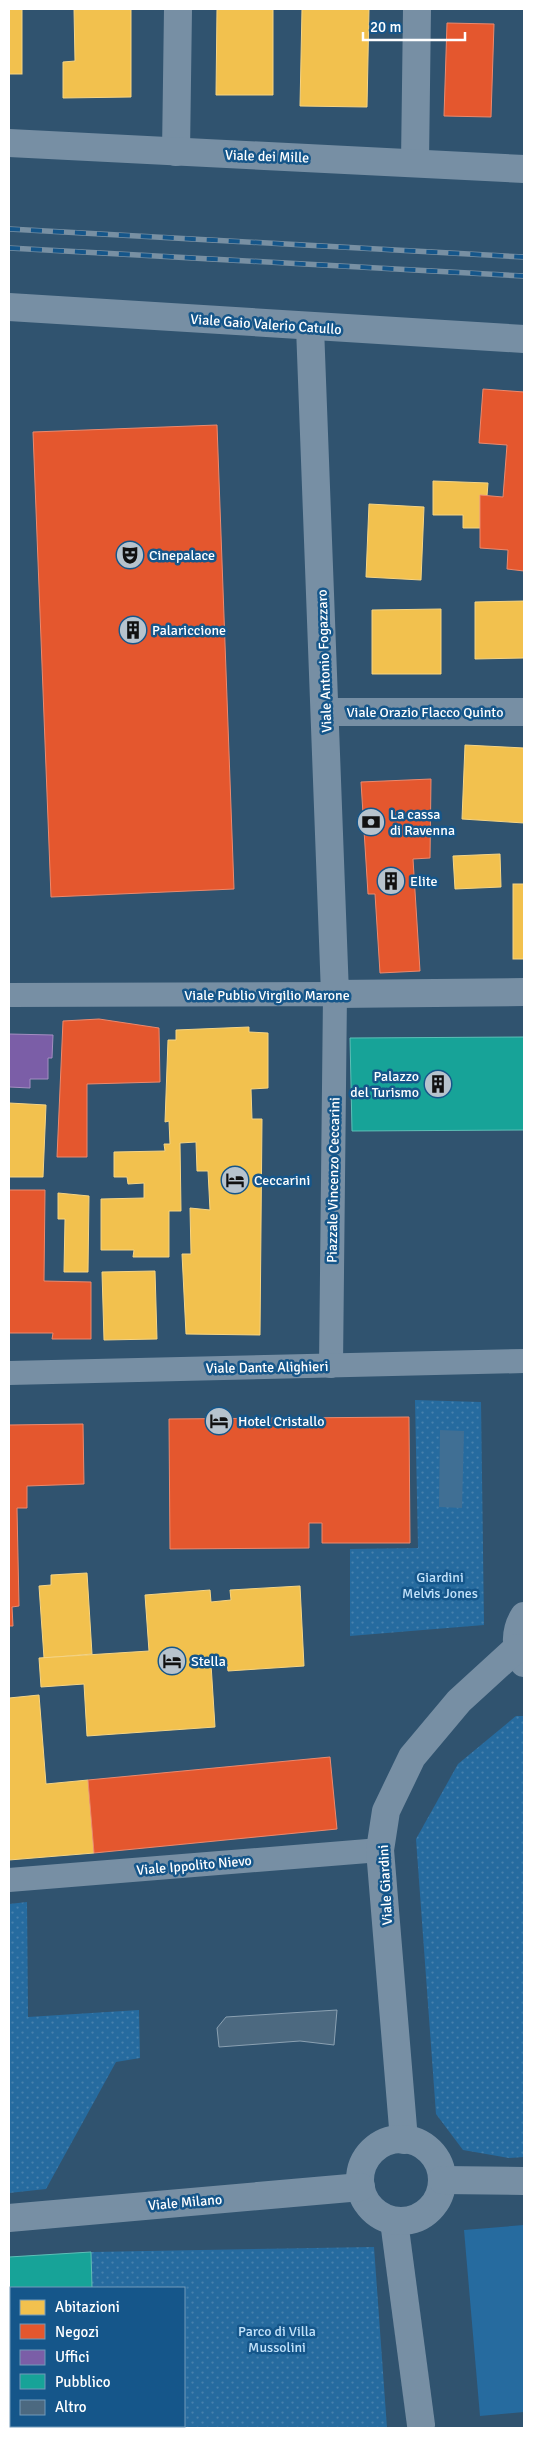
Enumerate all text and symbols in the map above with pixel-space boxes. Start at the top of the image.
scale bar [363,10,466,42]
text: 20 m [370,18,401,36]
street label: Viale dei Mille [225,147,309,166]
street label: Viale Gaio Valerio Catullo [190,311,342,338]
theatre icon: Cinepalace [115,540,145,570]
place label: Cinepalace [149,547,215,564]
street label: Viale Antonio Fogazzaro [314,589,335,733]
building icon: Palariccione [118,615,148,645]
place label: Palariccione [152,622,226,639]
street label: Viale Orazio Flacco Quinto [347,704,503,721]
place label: La cassa di Ravenna [390,806,455,839]
bank icon: La cassa di Ravenna [356,807,386,837]
building icon: Elite [376,866,406,896]
place label: Elite [410,873,437,890]
street label: Viale Publio Virgilio Marone [184,987,350,1004]
place label: Palazzo del Turismo [350,1068,419,1101]
building icon: Palazzo del Turismo [423,1069,453,1099]
street label: Piazzale Vincenzo Ceccarini [324,1097,343,1263]
hotel icon: Ceccarini [220,1165,250,1195]
place label: Ceccarini [254,1172,310,1189]
street label: Viale Dante Alighieri [205,1358,329,1377]
hotel icon: Hotel Cristallo [204,1406,234,1436]
place label: Hotel Cristallo [238,1413,325,1430]
park label: Giardini Melvis Jones [402,1569,478,1602]
hotel icon: Stella [157,1646,187,1676]
place label: Stella [191,1653,226,1670]
street label: Viale Giardini [375,1844,396,1926]
street label: Viale Ippolito Nievo [136,1852,252,1879]
street label: Viale Milano [147,2191,223,2214]
legend [10,2287,185,2427]
text: Abitazioni [55,2298,120,2316]
text: Negozi [55,2323,99,2341]
park label: Parco di Villa Mussolini [238,2323,316,2356]
text: Uffici [55,2348,90,2366]
text: Pubblico [55,2373,111,2391]
text: Altro [55,2398,87,2416]

